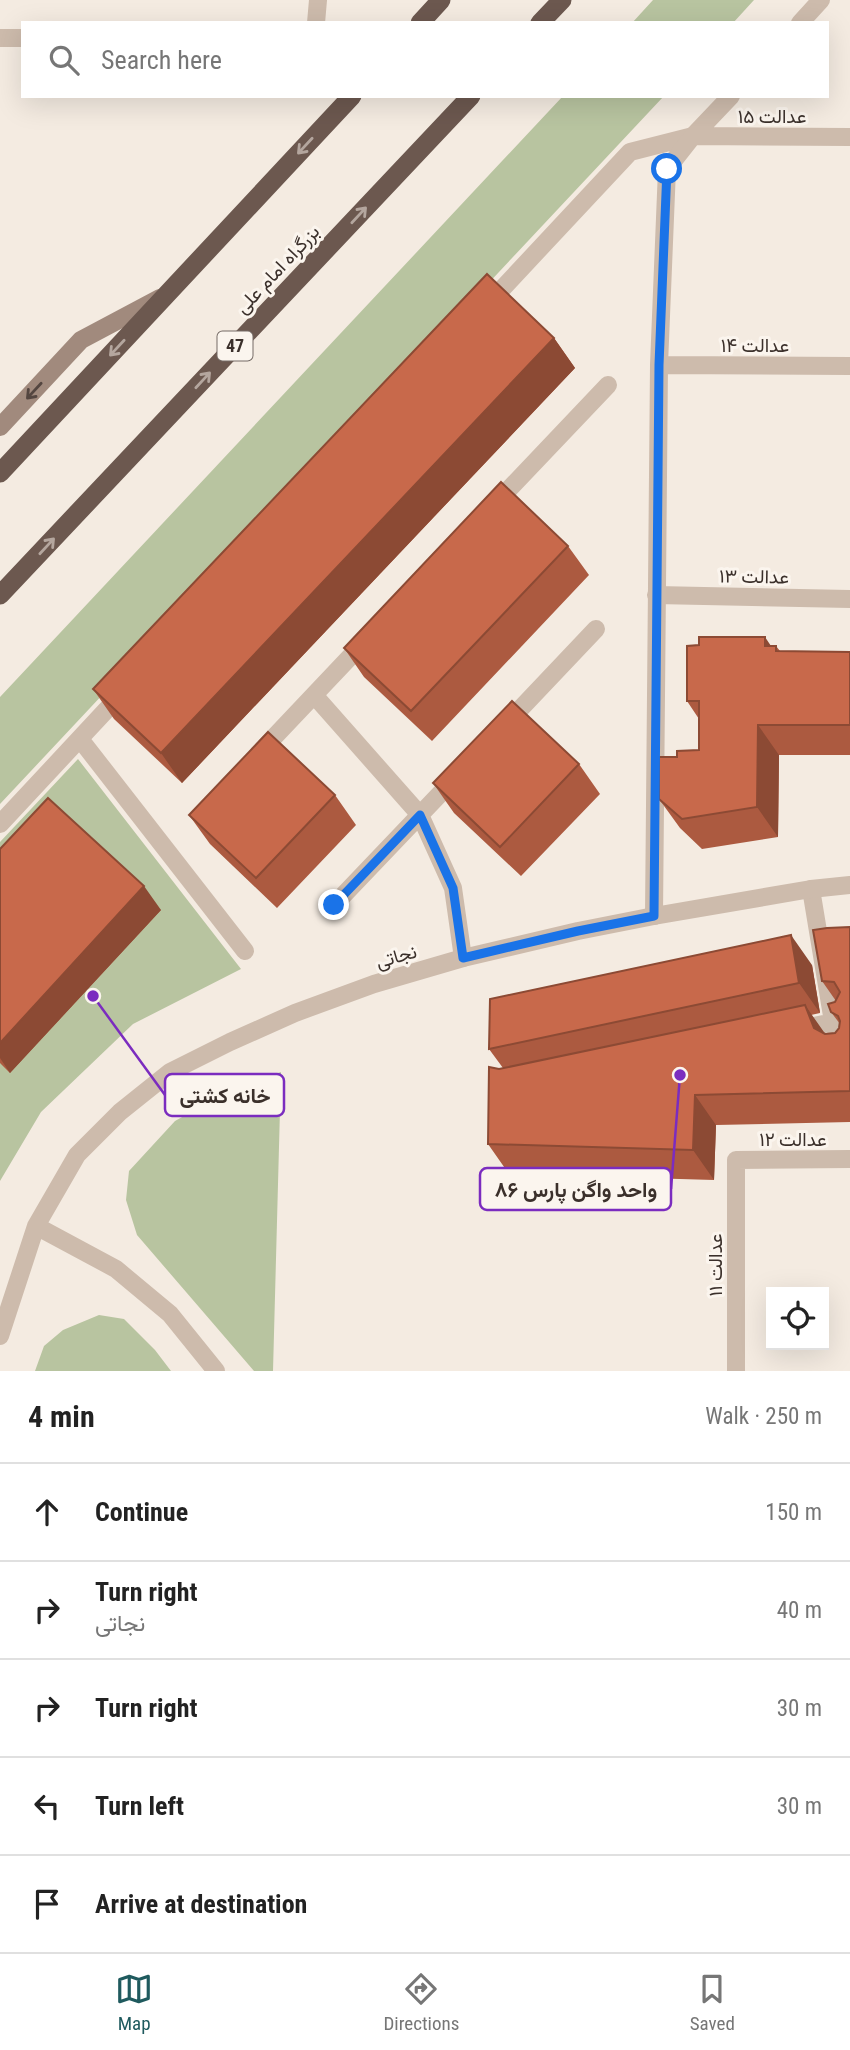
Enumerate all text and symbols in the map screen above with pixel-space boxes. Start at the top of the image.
search box [21,21,829,98]
icon: search [45,41,83,79]
text: Search here [101,45,222,75]
street label: عدالت ۱۵ [738,105,806,128]
one-way arrow [297,137,314,154]
route start [651,153,682,184]
one-way arrow [351,207,368,224]
street label: بزرگراه امام علی [230,220,325,319]
road number: 47 [218,332,252,360]
street label: عدالت ۱۴ [721,334,789,357]
one-way arrow [108,339,125,356]
one-way arrow [195,371,211,389]
one-way arrow [25,382,42,399]
one-way arrow [38,538,55,555]
street label: عدالت ۱۳ [719,564,789,589]
route end [318,889,349,920]
street label: نجاتی [373,940,419,973]
callout: خانه کشتی [165,1074,284,1116]
text: خانه کشتی [180,1084,270,1108]
street label: عدالت ۱۲ [759,1128,827,1151]
callout: ۸۶ واحد واگن پارس [480,1168,671,1210]
text: ۸۶ واحد واگن پارس [495,1178,657,1204]
street label: عدالت ۱۱ [704,1234,727,1296]
map controls [766,1287,829,1350]
button: locate [766,1287,829,1350]
text: 4 min [28,1399,95,1434]
text: Walk · 250 m [705,1403,822,1430]
icon: ahead [28,1493,66,1531]
text: Continue [95,1497,188,1527]
text: 150 m [765,1499,822,1526]
text: Turn right [95,1577,197,1607]
icon: right [28,1591,66,1629]
text: 40 m [777,1597,822,1624]
text: نجاتی [95,1610,145,1637]
icon: right [28,1689,66,1727]
text: Turn right [95,1693,197,1723]
text: 30 m [777,1695,822,1722]
icon: left [28,1787,66,1825]
text: Turn left [95,1791,184,1821]
text: 30 m [777,1793,822,1820]
icon: arrive [28,1885,66,1923]
text: Arrive at destination [95,1889,307,1919]
tab: Map [115,1970,153,2035]
tab: Directions [383,1970,459,2035]
tab: Saved [690,1970,735,2035]

